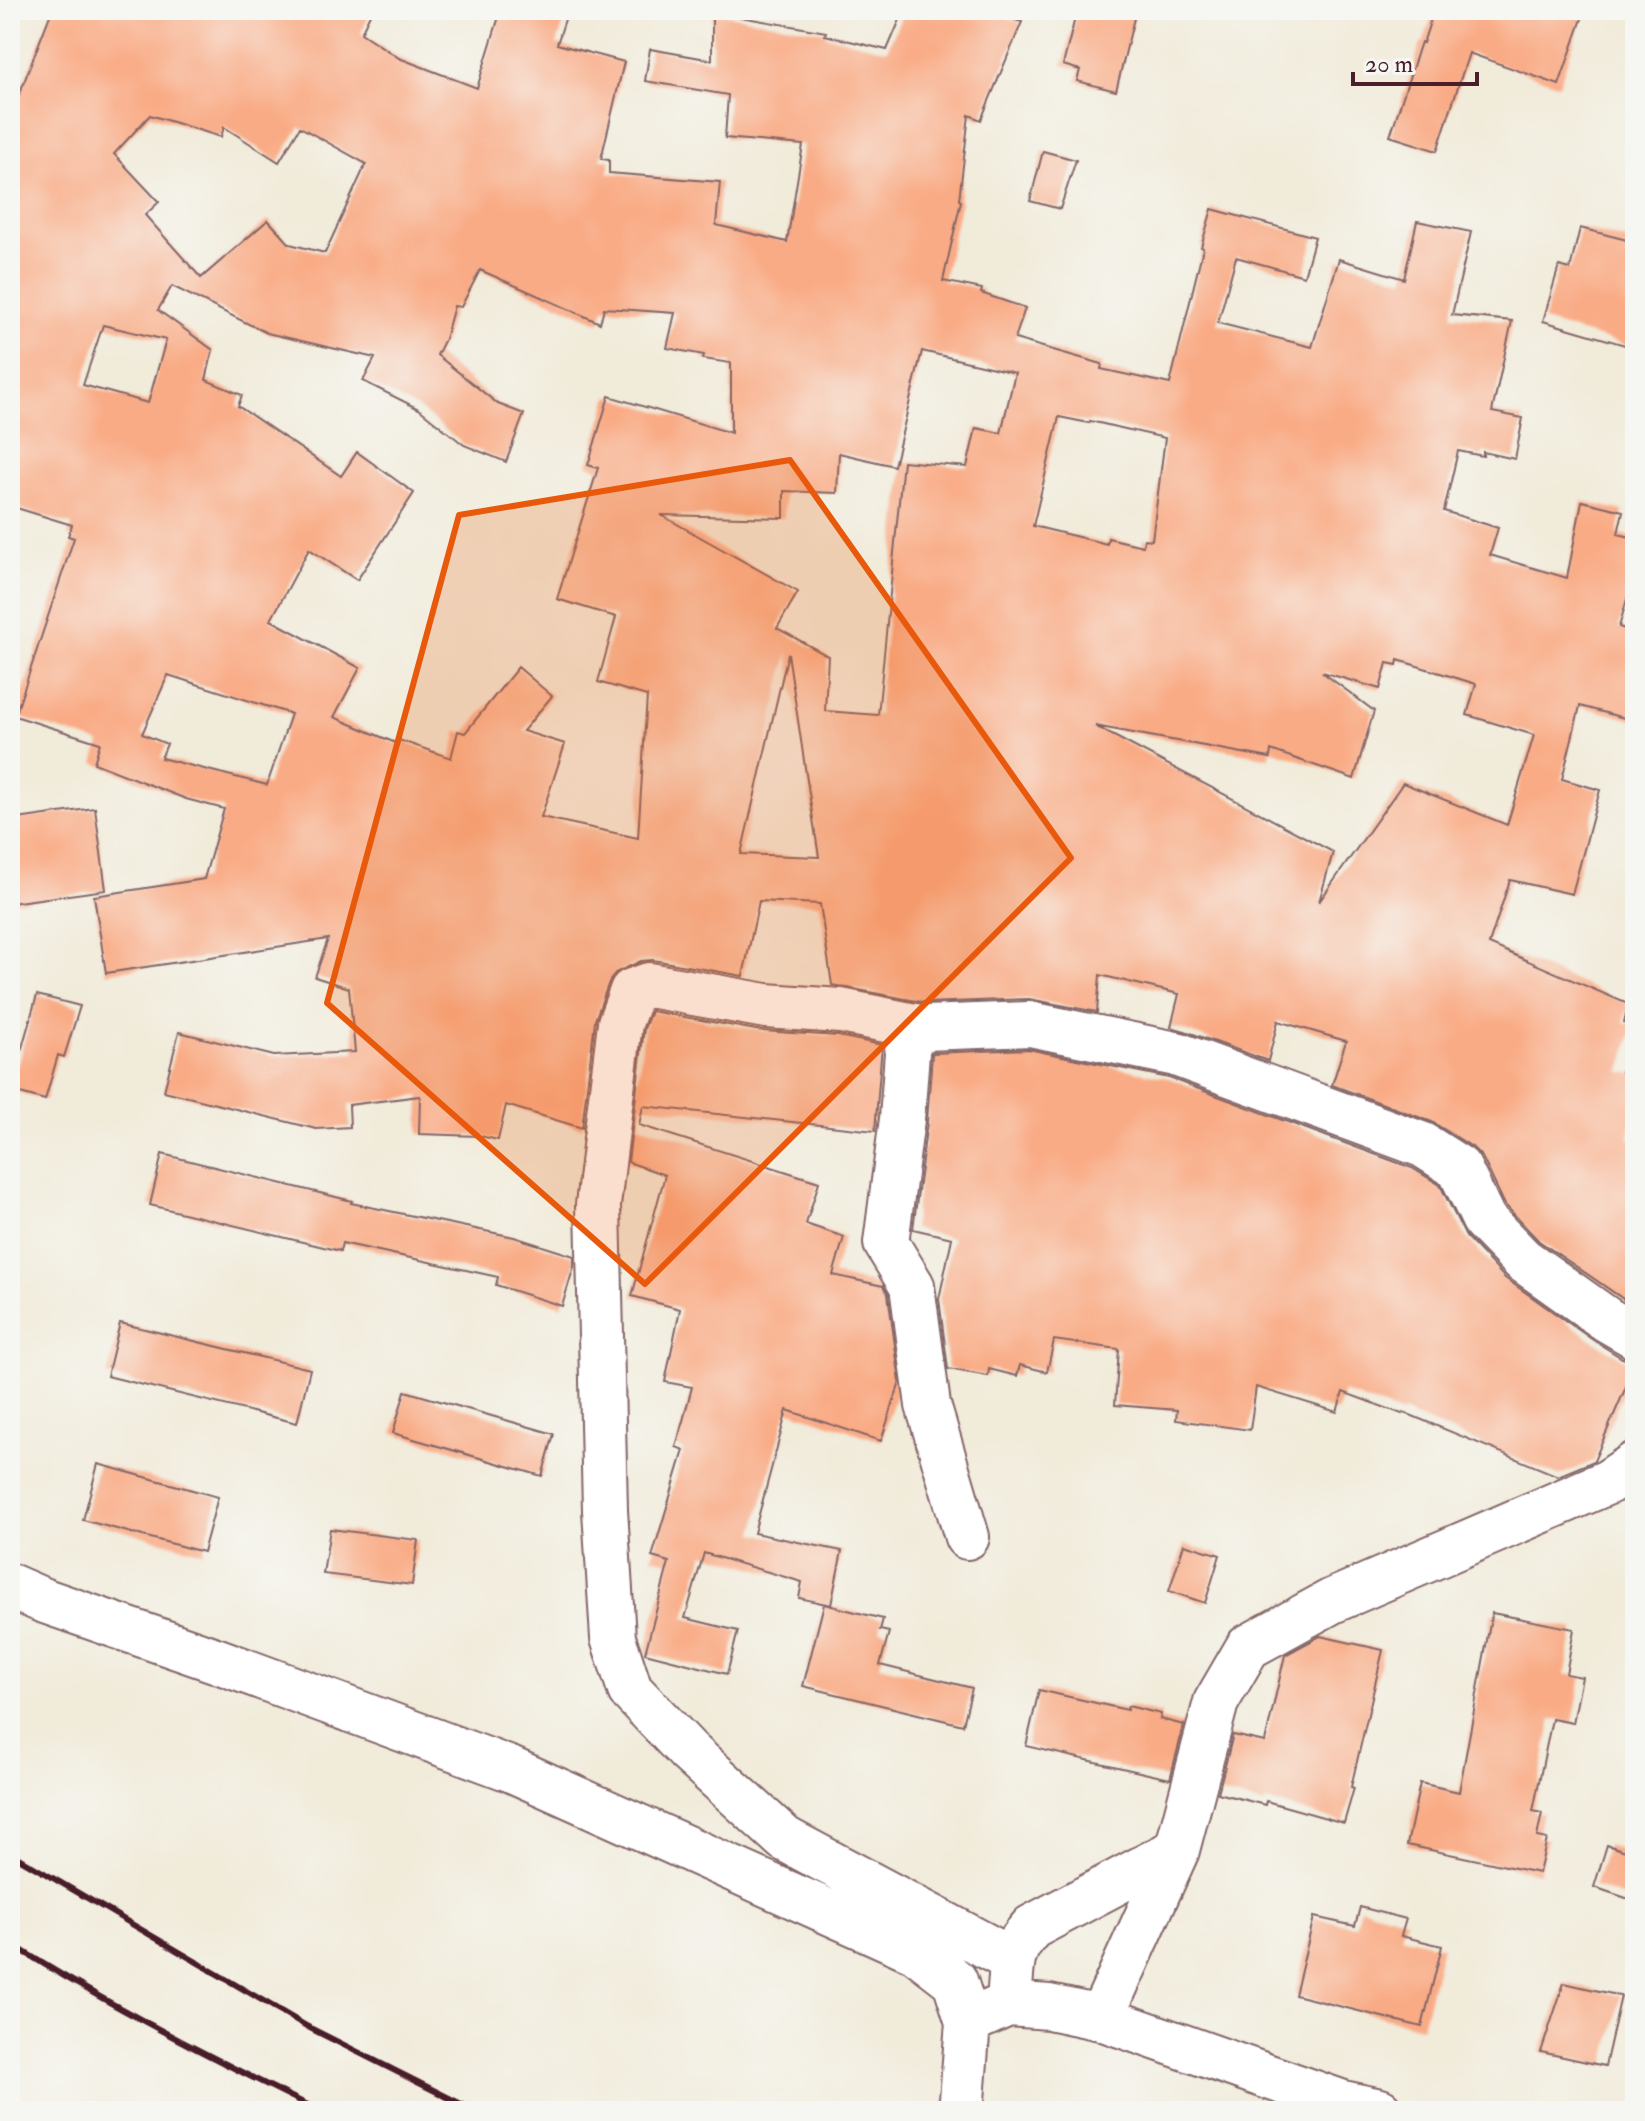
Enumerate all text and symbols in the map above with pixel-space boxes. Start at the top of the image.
scale bar [1353,36,1477,86]
text: 20 m [1365,49,1414,80]

